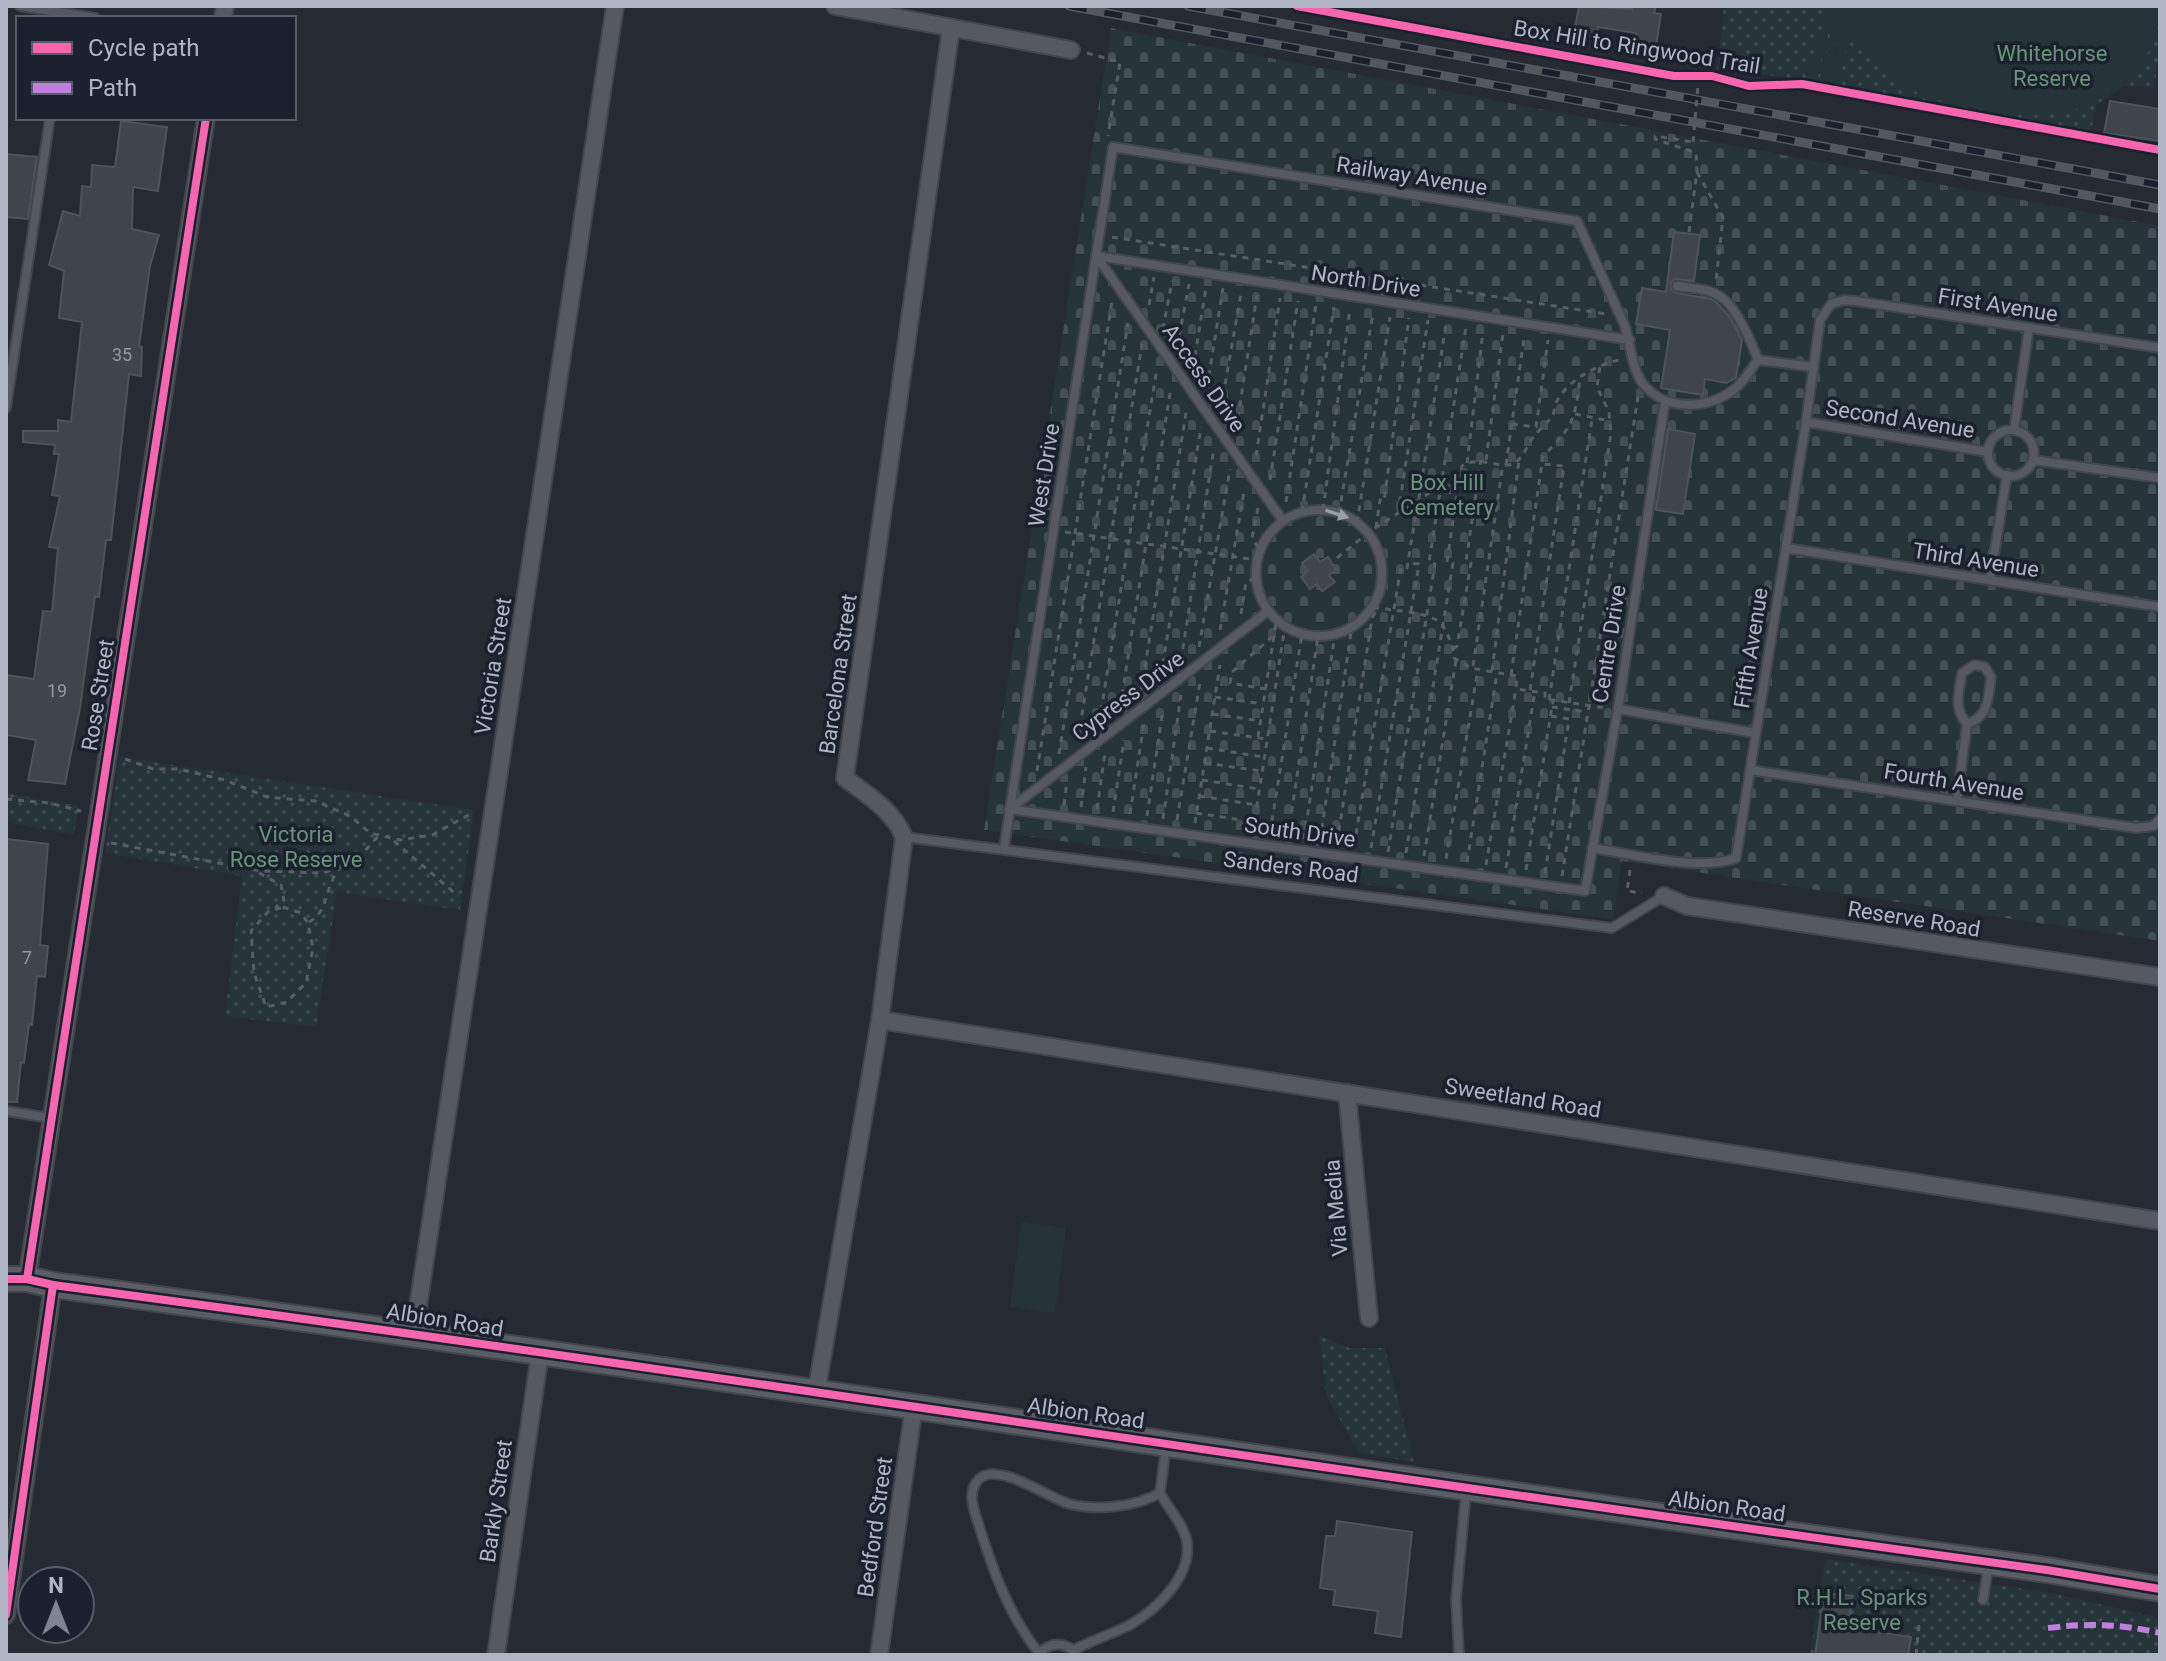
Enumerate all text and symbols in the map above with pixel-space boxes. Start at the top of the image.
street label: Box Hill to Ringwood Trail [1512,15,1762,79]
legend [16,16,296,120]
text: Cycle path [88,34,200,62]
park label: Whitehorse Reserve [1997,41,2108,91]
text: Path [88,74,137,102]
street label: Railway Avenue [1335,152,1489,200]
street label: North Drive [1310,260,1422,302]
street label: First Avenue [1936,283,2060,327]
street label: Access Drive [1157,319,1251,437]
house number: 35 [112,344,132,365]
street label: Second Avenue [1824,395,1976,443]
street label: West Drive [1023,422,1065,528]
park label: Box Hill Cemetery [1400,470,1495,520]
one-way arrow [1326,509,1350,521]
street label: Third Avenue [1911,538,2041,582]
street label: Centre Drive [1587,583,1631,705]
street label: Fifth Avenue [1729,586,1773,710]
street label: Barcelona Street [814,592,862,756]
street label: Victoria Street [470,596,516,736]
street label: Rose Street [77,637,119,753]
street label: Cypress Drive [1067,646,1189,746]
house number: 19 [47,680,67,701]
street label: Fourth Avenue [1882,759,2026,805]
street label: South Drive [1243,812,1357,852]
park label: Victoria Rose Reserve [230,822,362,872]
street label: Sanders Road [1222,846,1360,888]
street label: Reserve Road [1846,896,1982,942]
house number: 7 [22,947,32,968]
street label: Sweetland Road [1443,1073,1603,1123]
street label: Via Media [1319,1158,1353,1258]
street label: Albion Road [385,1298,505,1342]
street label: Albion Road [1026,1392,1146,1434]
street label: Barkly Street [475,1438,517,1564]
street label: Bedford Street [853,1455,897,1599]
street label: Albion Road [1667,1485,1787,1527]
north arrow [16,1565,96,1645]
text: N [48,1573,64,1598]
park label: R.H.L. Sparks Reserve [1796,1585,1928,1635]

